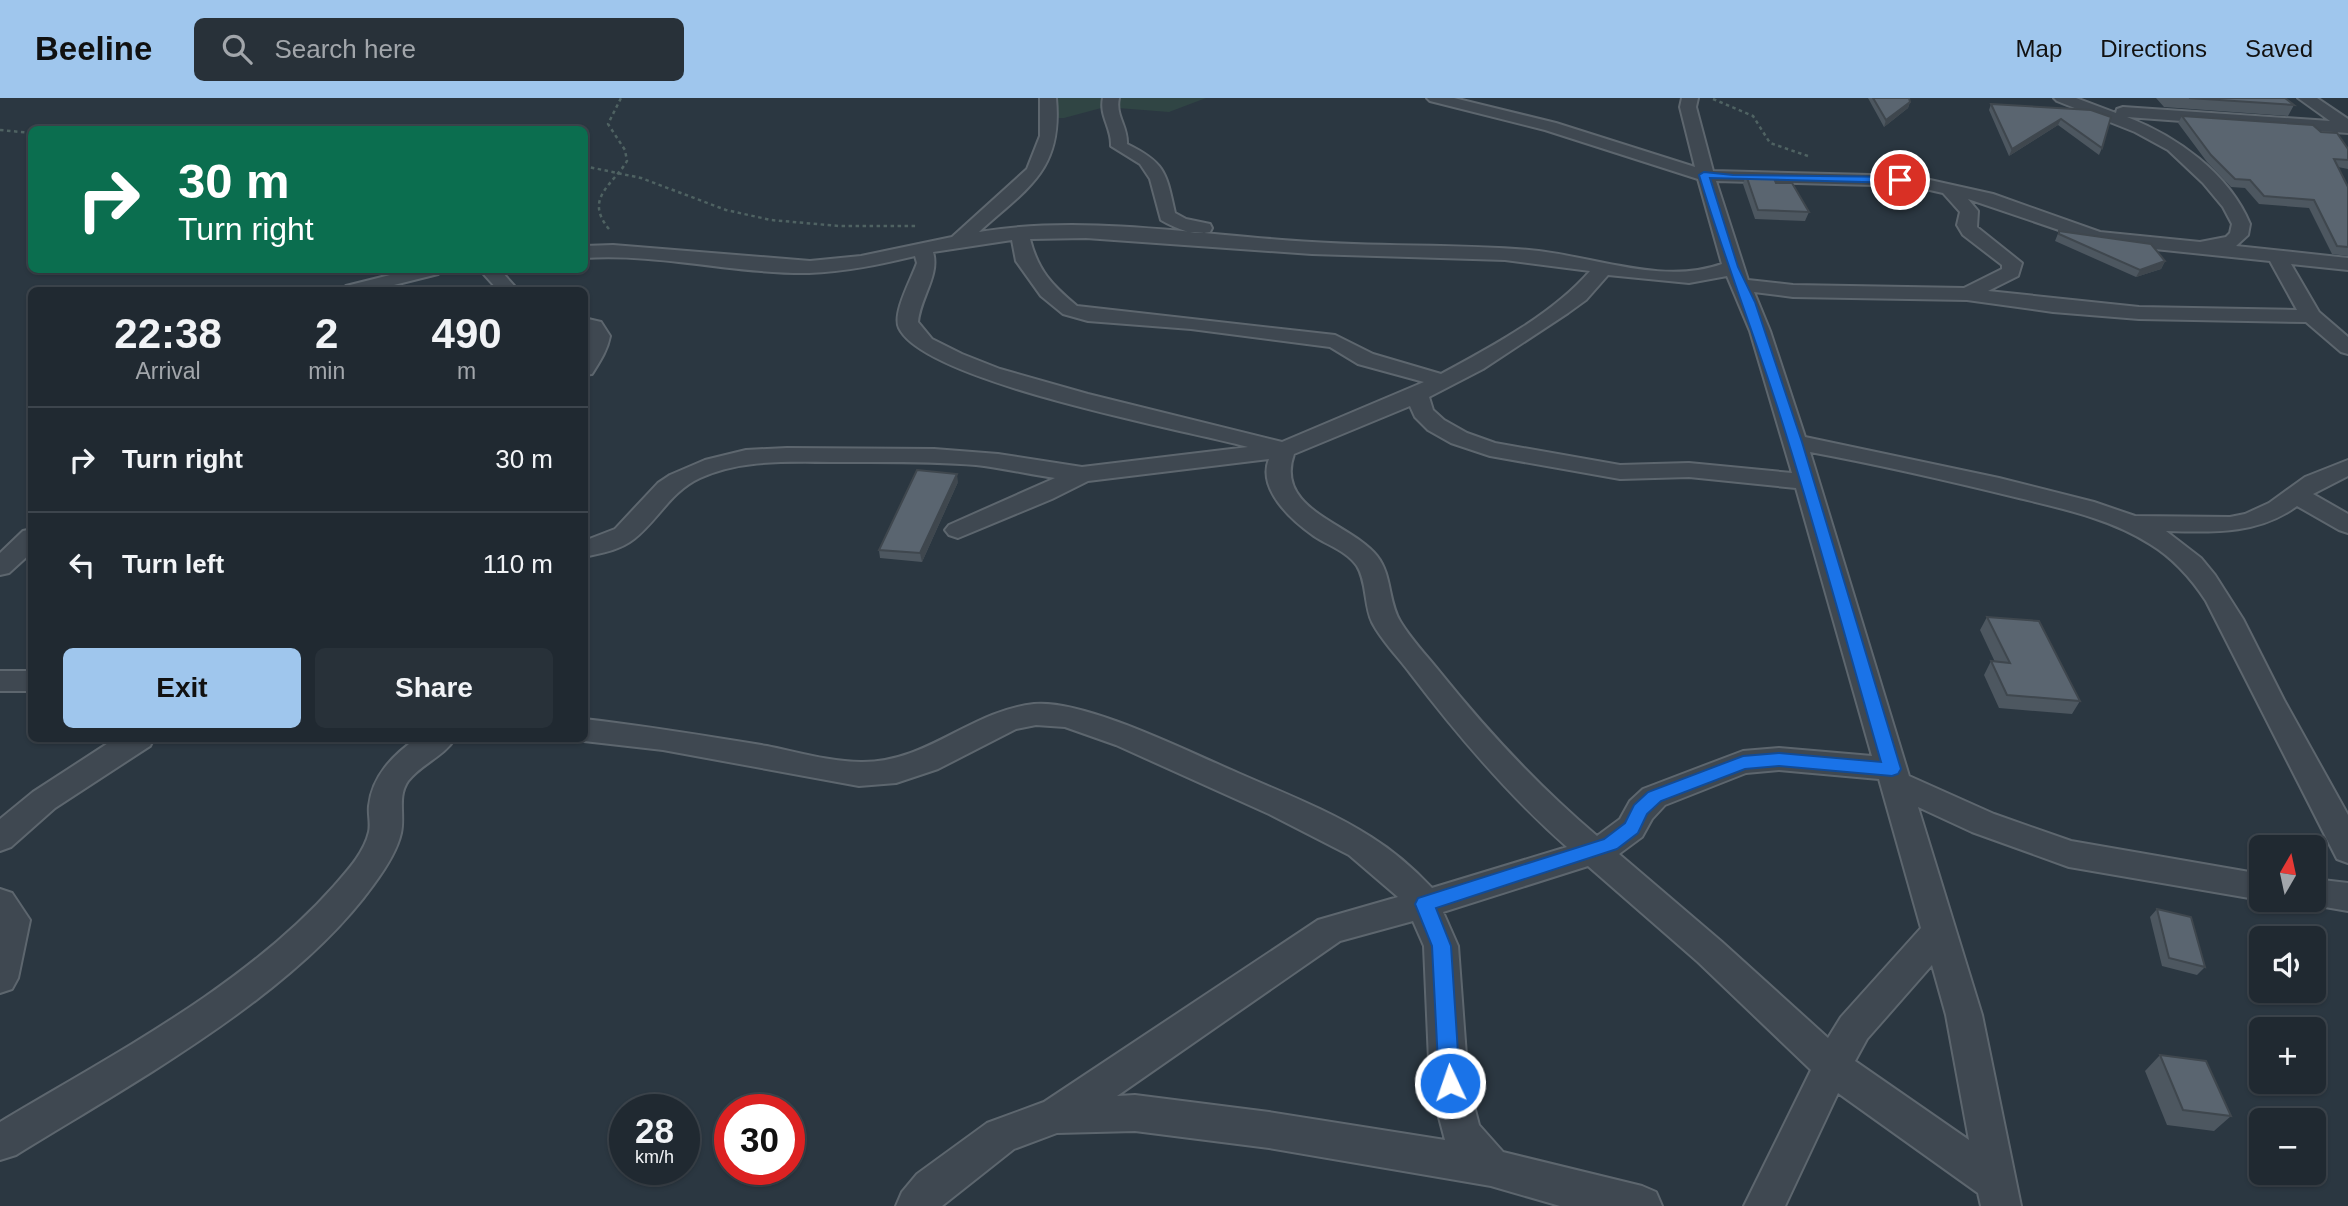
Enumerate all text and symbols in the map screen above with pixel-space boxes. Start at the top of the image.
search box [194,18,684,81]
text: Beeline [35,30,152,67]
icon: search [218,30,256,68]
text: Search here [274,34,416,64]
text: Map [2016,35,2062,62]
text: Directions [2100,35,2207,62]
text: Saved [2245,35,2313,62]
pin [1870,150,1930,210]
icon: right [63,154,154,245]
text: 30 m [178,154,290,208]
icon: arrive [1881,161,1919,199]
text: Turn right [178,211,314,247]
text: 22:38 [114,310,222,357]
text: 2 [315,310,338,357]
text: 490 [432,310,502,357]
text: Arrival [135,358,201,384]
text: min [308,358,345,384]
text: m [457,358,476,384]
icon: right [63,441,101,479]
text: Turn right [122,444,243,474]
text: 30 m [495,444,553,474]
icon: left [63,546,101,584]
text: Turn left [122,549,224,579]
text: 110 m [483,549,553,579]
button: Exit [63,648,301,728]
button: Share [315,648,553,728]
north arrow [2249,835,2326,912]
map controls [2249,835,2326,1185]
button: sound [2249,926,2326,1003]
button: + [2249,1017,2326,1094]
position arrow [1413,1046,1487,1120]
speed limit sign: 30 [714,1094,805,1185]
button: − [2249,1108,2326,1185]
text: 28 [635,1111,674,1150]
text: km/h [635,1147,674,1167]

